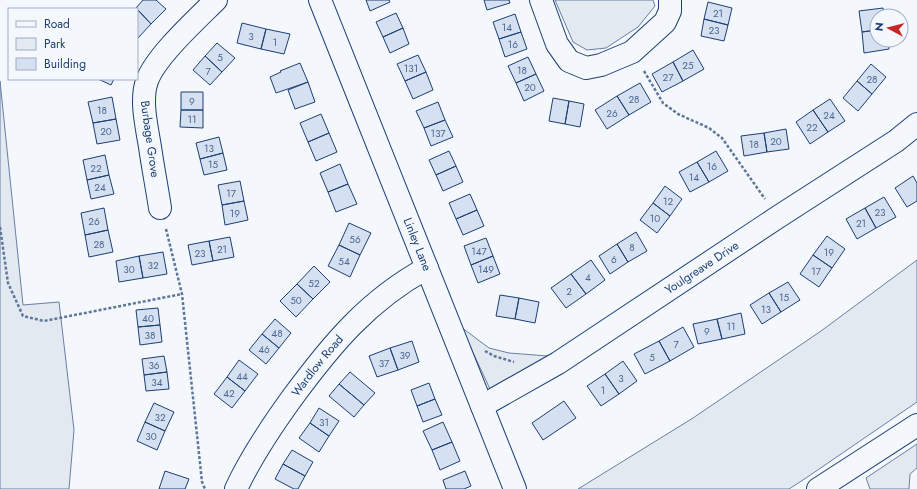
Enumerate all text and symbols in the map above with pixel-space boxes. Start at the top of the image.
house number: 21 [713,6,723,21]
legend [8,8,138,80]
north arrow [869,8,909,48]
text: Road [44,15,70,33]
house number: 14 [502,20,512,35]
text: N [871,21,888,32]
house number: 23 [708,23,720,38]
house number: 3 [248,29,254,44]
text: Park [44,35,66,53]
house number: 1 [273,35,277,50]
house number: 16 [508,37,518,52]
house number: 5 [217,50,223,65]
text: Building [44,55,86,73]
house number: 25 [682,58,694,73]
house number: 131 [404,61,418,76]
house number: 18 [517,63,527,78]
house number: 7 [205,64,211,79]
house number: 27 [663,70,674,85]
house number: 28 [866,72,878,87]
house number: 20 [524,80,536,95]
house number: 28 [628,92,640,107]
house number: 9 [189,94,195,109]
street label: Burbage Grove [136,100,164,178]
house number: 18 [97,103,107,118]
house number: 26 [606,106,618,121]
house number: 24 [823,108,835,123]
house number: 11 [188,112,197,127]
house number: 22 [806,120,818,135]
house number: 20 [100,124,112,139]
house number: 137 [430,126,446,141]
house number: 20 [770,134,782,149]
house number: 18 [749,137,759,152]
house number: 13 [204,141,215,156]
house number: 15 [208,157,218,172]
house number: 16 [707,159,717,174]
house number: 22 [90,161,102,176]
house number: 14 [689,170,699,185]
house number: 24 [94,180,106,195]
house number: 17 [226,186,237,201]
house number: 12 [663,194,673,209]
house number: 23 [874,205,886,220]
house number: 19 [230,206,240,221]
house number: 10 [650,211,660,226]
house number: 26 [88,214,100,229]
street label: Linley Lane [399,215,436,274]
house number: 21 [856,216,866,231]
house number: 56 [349,232,361,247]
street label: Youlgreave Drive [661,236,742,299]
house number: 28 [93,237,105,252]
house number: 8 [629,240,635,255]
house number: 21 [217,242,227,257]
house number: 147 [471,244,488,259]
house number: 19 [824,245,834,260]
house number: 23 [194,246,206,261]
house number: 6 [611,252,617,267]
house number: 54 [338,254,350,269]
house number: 32 [147,258,159,273]
house number: 30 [123,262,135,277]
house number: 149 [478,262,494,277]
house number: 17 [811,264,822,279]
house number: 4 [585,270,591,285]
house number: 52 [308,276,320,291]
house number: 2 [566,284,572,299]
house number: 15 [779,290,789,305]
house number: 50 [290,293,302,308]
house number: 13 [761,302,772,317]
house number: 40 [142,311,154,326]
house number: 11 [727,319,736,334]
house number: 9 [704,324,710,339]
house number: 48 [271,326,283,341]
house number: 38 [145,328,155,343]
street label: Wardlow Road [287,331,347,400]
house number: 7 [673,337,679,352]
house number: 46 [258,342,270,357]
house number: 39 [399,348,411,363]
house number: 5 [649,350,655,365]
house number: 37 [379,356,390,371]
house number: 36 [148,358,160,373]
house number: 44 [236,369,248,384]
house number: 3 [618,371,624,386]
house number: 34 [151,375,163,390]
house number: 1 [601,383,605,398]
house number: 42 [223,386,235,401]
house number: 32 [154,410,166,425]
house number: 31 [319,415,329,430]
house number: 30 [145,429,157,444]

